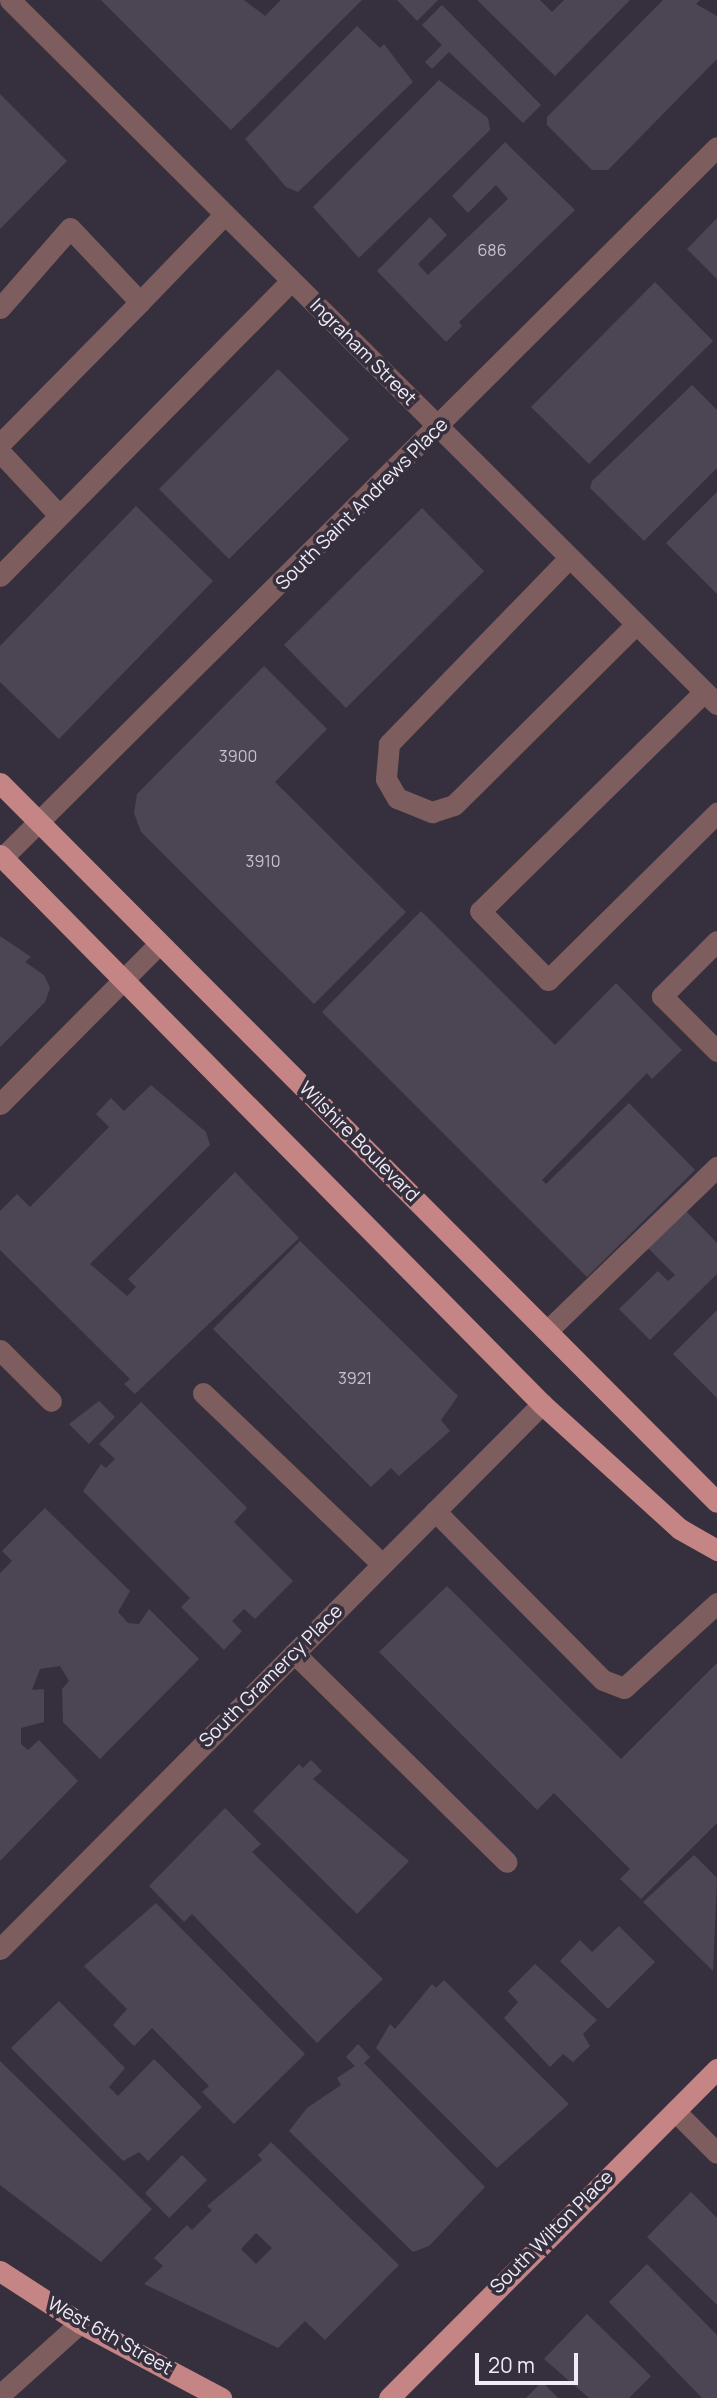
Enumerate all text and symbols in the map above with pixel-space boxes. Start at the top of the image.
house number: 686 [477,240,507,260]
street label: Ingraham Street [305,294,421,410]
street label: South Saint Andrews Place [271,413,453,595]
house number: 3900 [219,746,257,766]
house number: 3910 [246,851,280,871]
street label: Wilshire Boulevard [294,1077,424,1207]
house number: 3921 [338,1368,372,1388]
street label: South Gramercy Place [195,1600,347,1752]
street label: South Wilton Place [486,2166,618,2298]
street label: West 6th Street [44,2292,176,2380]
scale bar [479,2338,582,2382]
text: 20 m [488,2351,535,2379]

